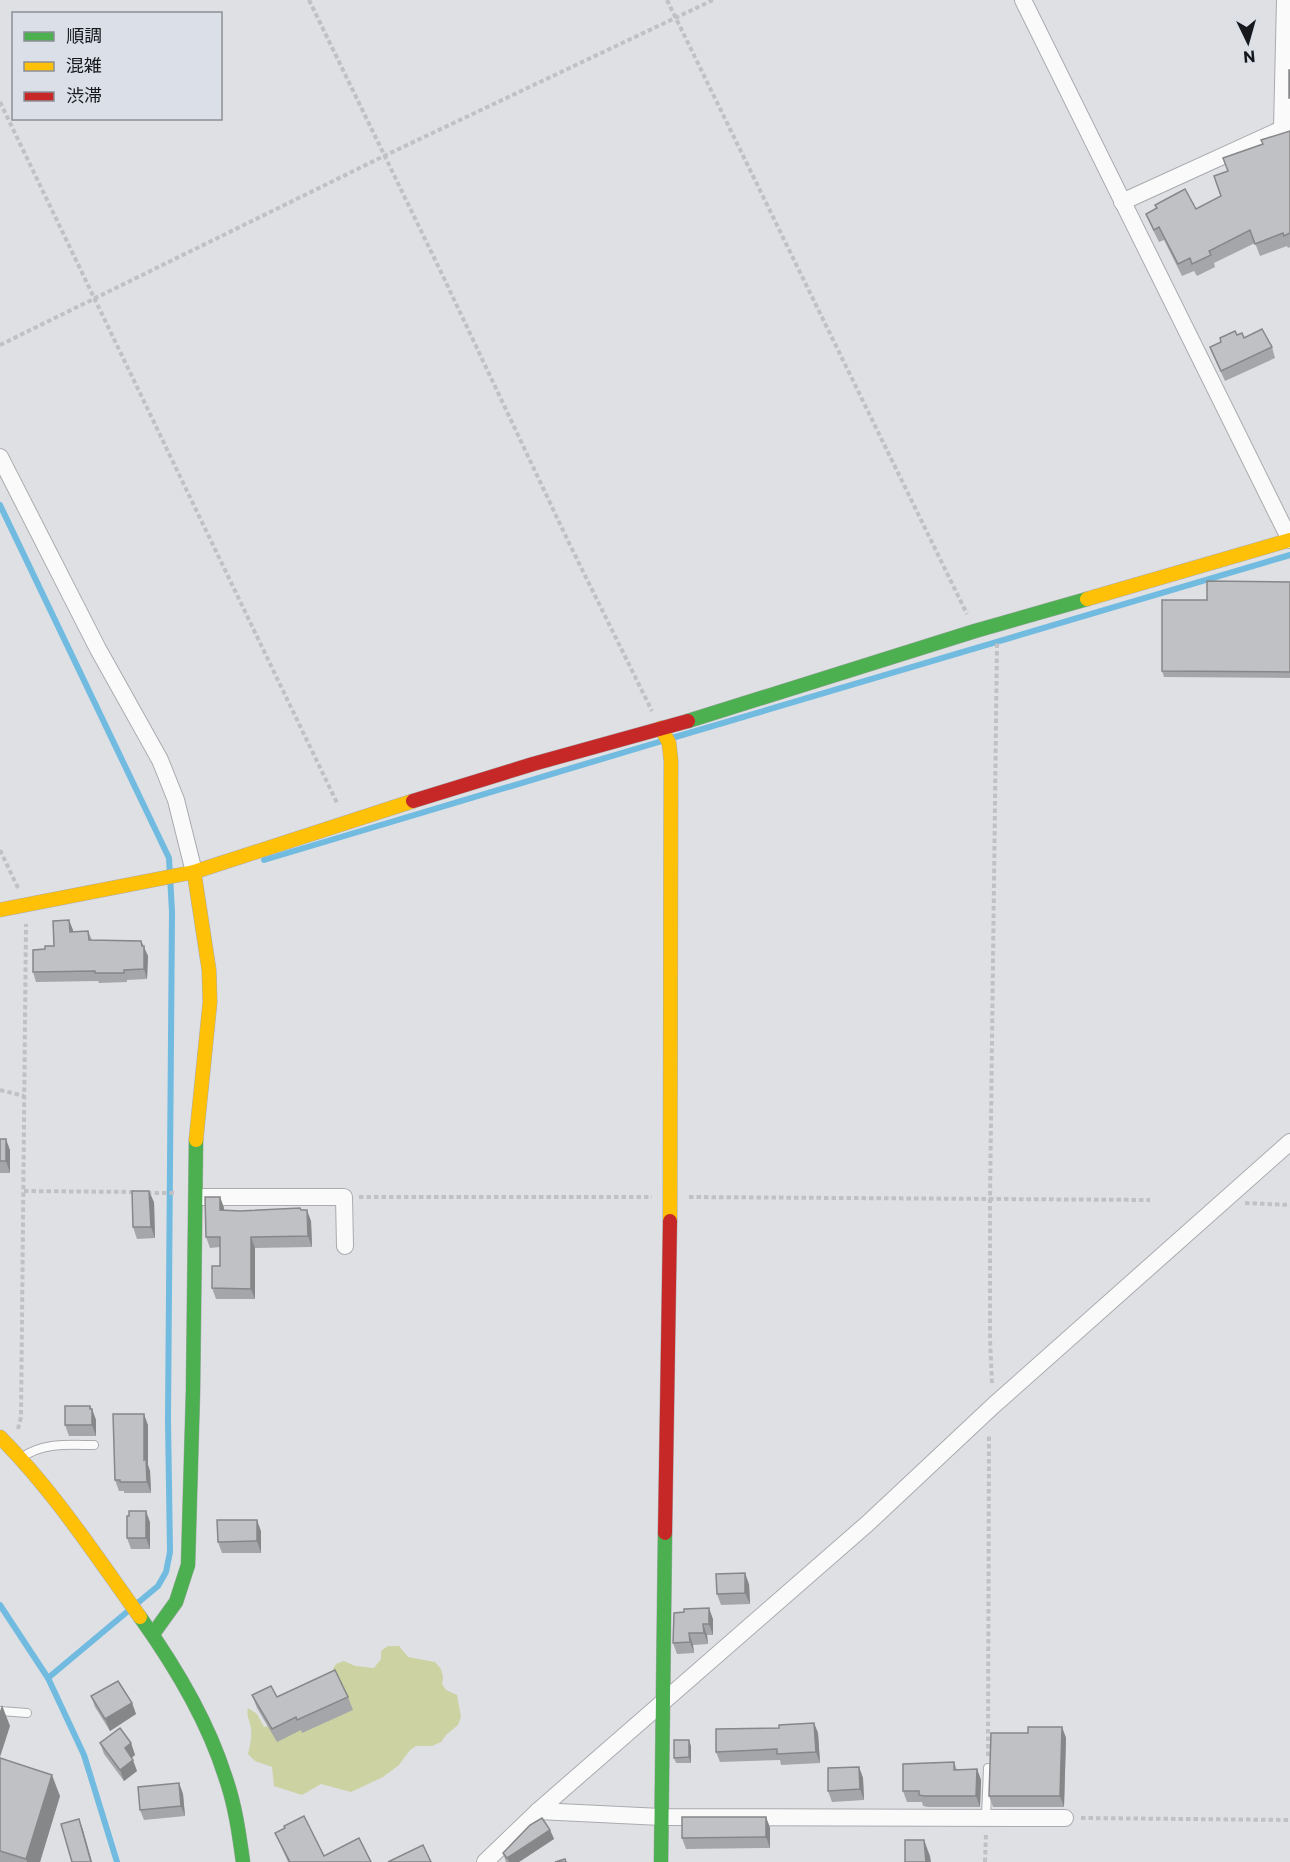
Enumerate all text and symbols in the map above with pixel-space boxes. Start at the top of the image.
legend [12,12,222,120]
north arrow [1218,12,1278,72]
text: 順調 [66,24,102,46]
text: N [1243,47,1256,67]
text: 混雑 [66,54,102,76]
text: 渋滞 [66,84,102,106]

